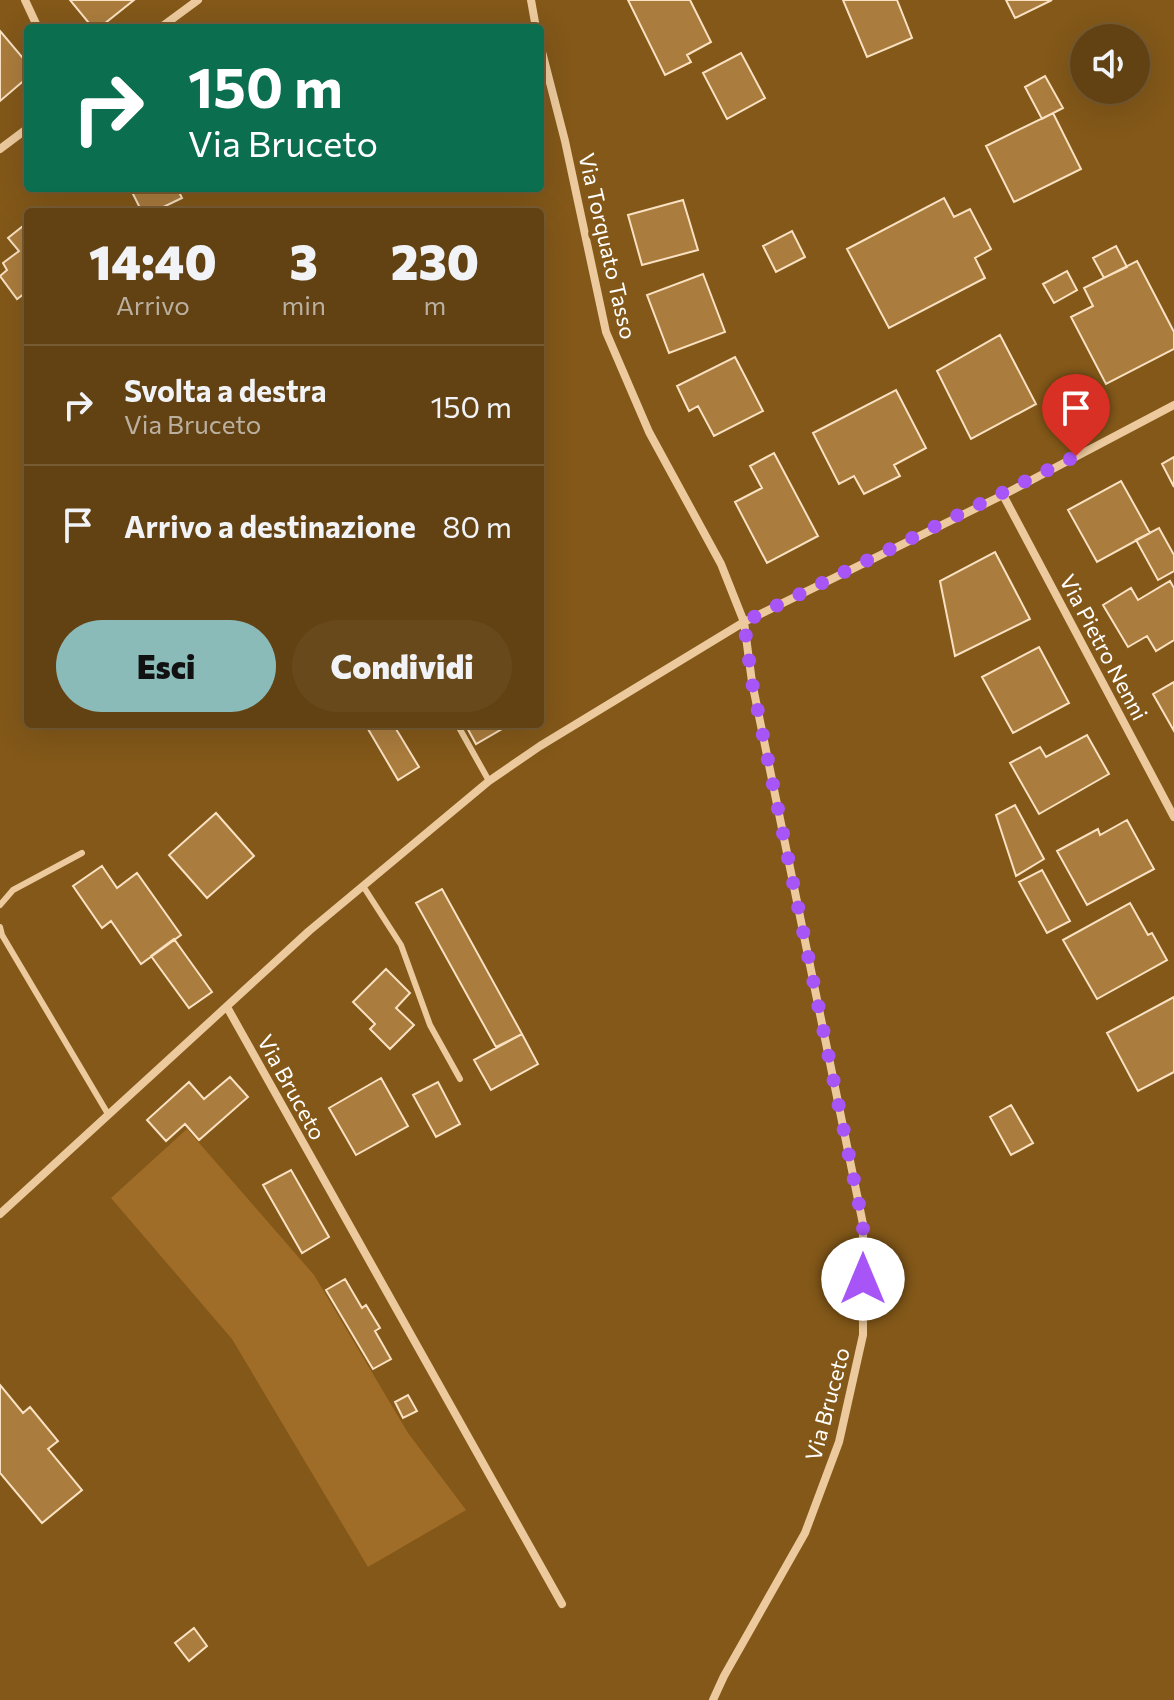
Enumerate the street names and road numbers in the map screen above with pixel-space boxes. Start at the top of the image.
street label: Via Torquato Tasso [573,150,643,342]
street label: Via Pietro Nenni [1054,569,1154,725]
street label: Via Bruceto [252,1030,332,1144]
street label: Via Bruceto [799,1344,855,1464]

